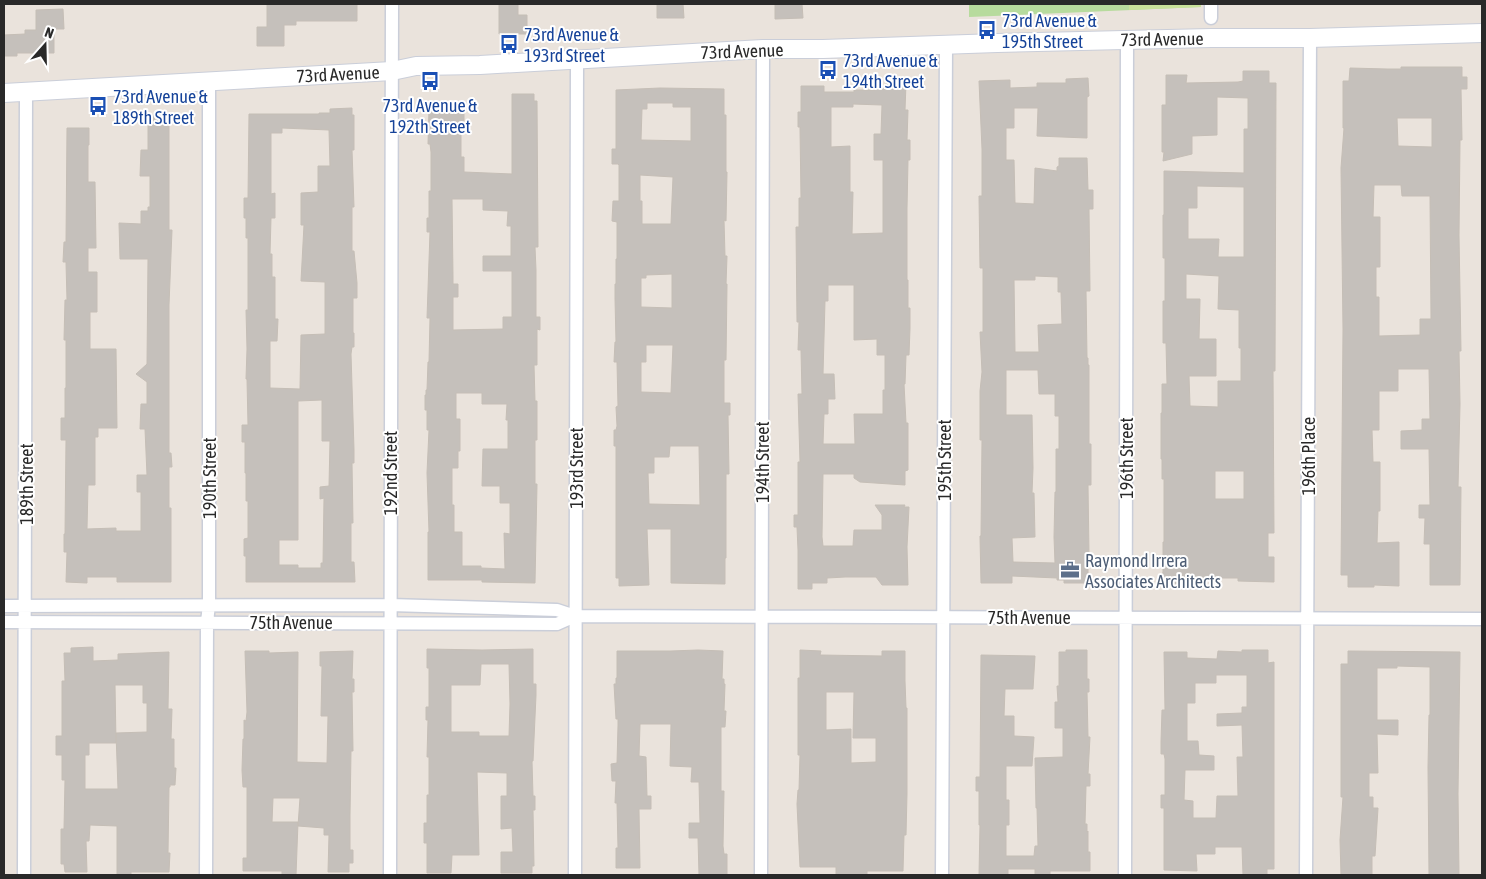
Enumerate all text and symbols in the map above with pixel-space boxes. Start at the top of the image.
place label: 73rd Avenue & 195th Street [1002,10,1098,52]
bus stop icon: 73rd Avenue & 195th Street [976,19,998,41]
north arrow [20,20,70,70]
text: N [43,24,56,42]
place label: 73rd Avenue & 193rd Street [524,24,620,66]
street label: 73rd Avenue [1120,28,1204,50]
bus stop icon: 73rd Avenue & 193rd Street [498,33,520,55]
street label: 73rd Avenue [700,39,784,63]
place label: 73rd Avenue & 194th Street [843,50,939,92]
bus stop icon: 73rd Avenue & 194th Street [817,59,839,81]
street label: 73rd Avenue [296,61,380,87]
bus stop icon: 73rd Avenue & 192th Street [419,70,441,92]
place label: 73rd Avenue & 189th Street [113,86,209,128]
bus stop icon: 73rd Avenue & 189th Street [87,95,109,117]
place label: 73rd Avenue & 192th Street [383,95,478,137]
street label: 196th Street [1116,417,1137,499]
street label: 196th Place [1298,417,1319,495]
street label: 195th Street [934,419,955,501]
street label: 194th Street [752,421,773,503]
street label: 193rd Street [566,427,587,509]
street label: 192nd Street [380,431,401,515]
street label: 190th Street [199,437,220,519]
street label: 189th Street [16,443,37,525]
place label: Raymond Irrera Associates Architects [1085,550,1221,592]
office icon: Raymond Irrera Associates Architects [1059,559,1081,581]
street label: 75th Avenue [987,607,1071,628]
street label: 75th Avenue [249,612,333,633]

